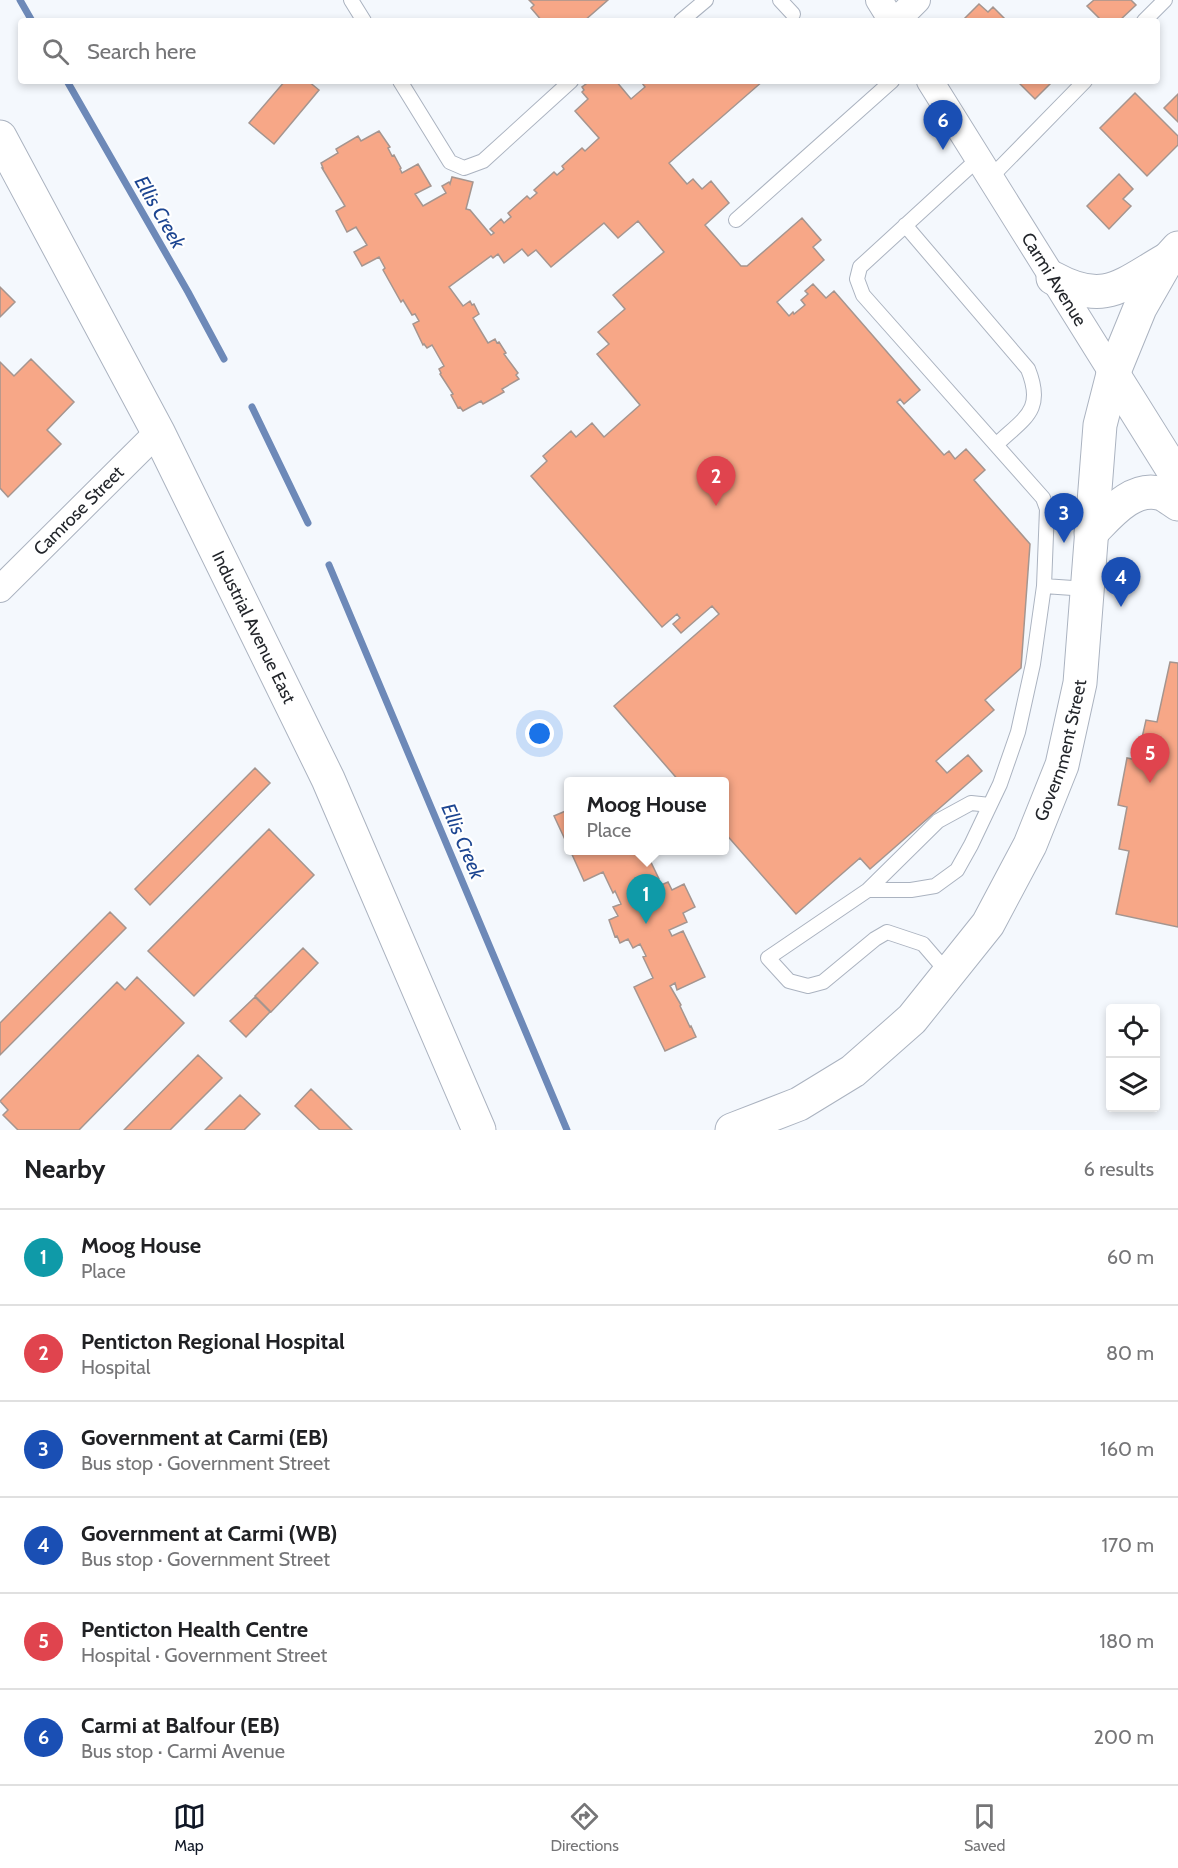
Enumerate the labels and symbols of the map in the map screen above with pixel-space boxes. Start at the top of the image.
pin: 6 [924,100,962,150]
water label: Ellis Creek [130,171,191,254]
street label: Carmi Avenue [1016,229,1091,330]
pin: 2 [696,456,736,506]
street label: Camrose Street [29,461,128,560]
pin: 3 [1044,494,1084,543]
street label: Industrial Avenue East [207,547,300,707]
pin: 4 [1102,558,1140,607]
street label: Government Street [1030,679,1091,824]
your location [525,719,554,748]
pin: 5 [1130,734,1170,783]
water label: Ellis Creek [436,800,490,884]
pin: 1 [626,874,666,924]

